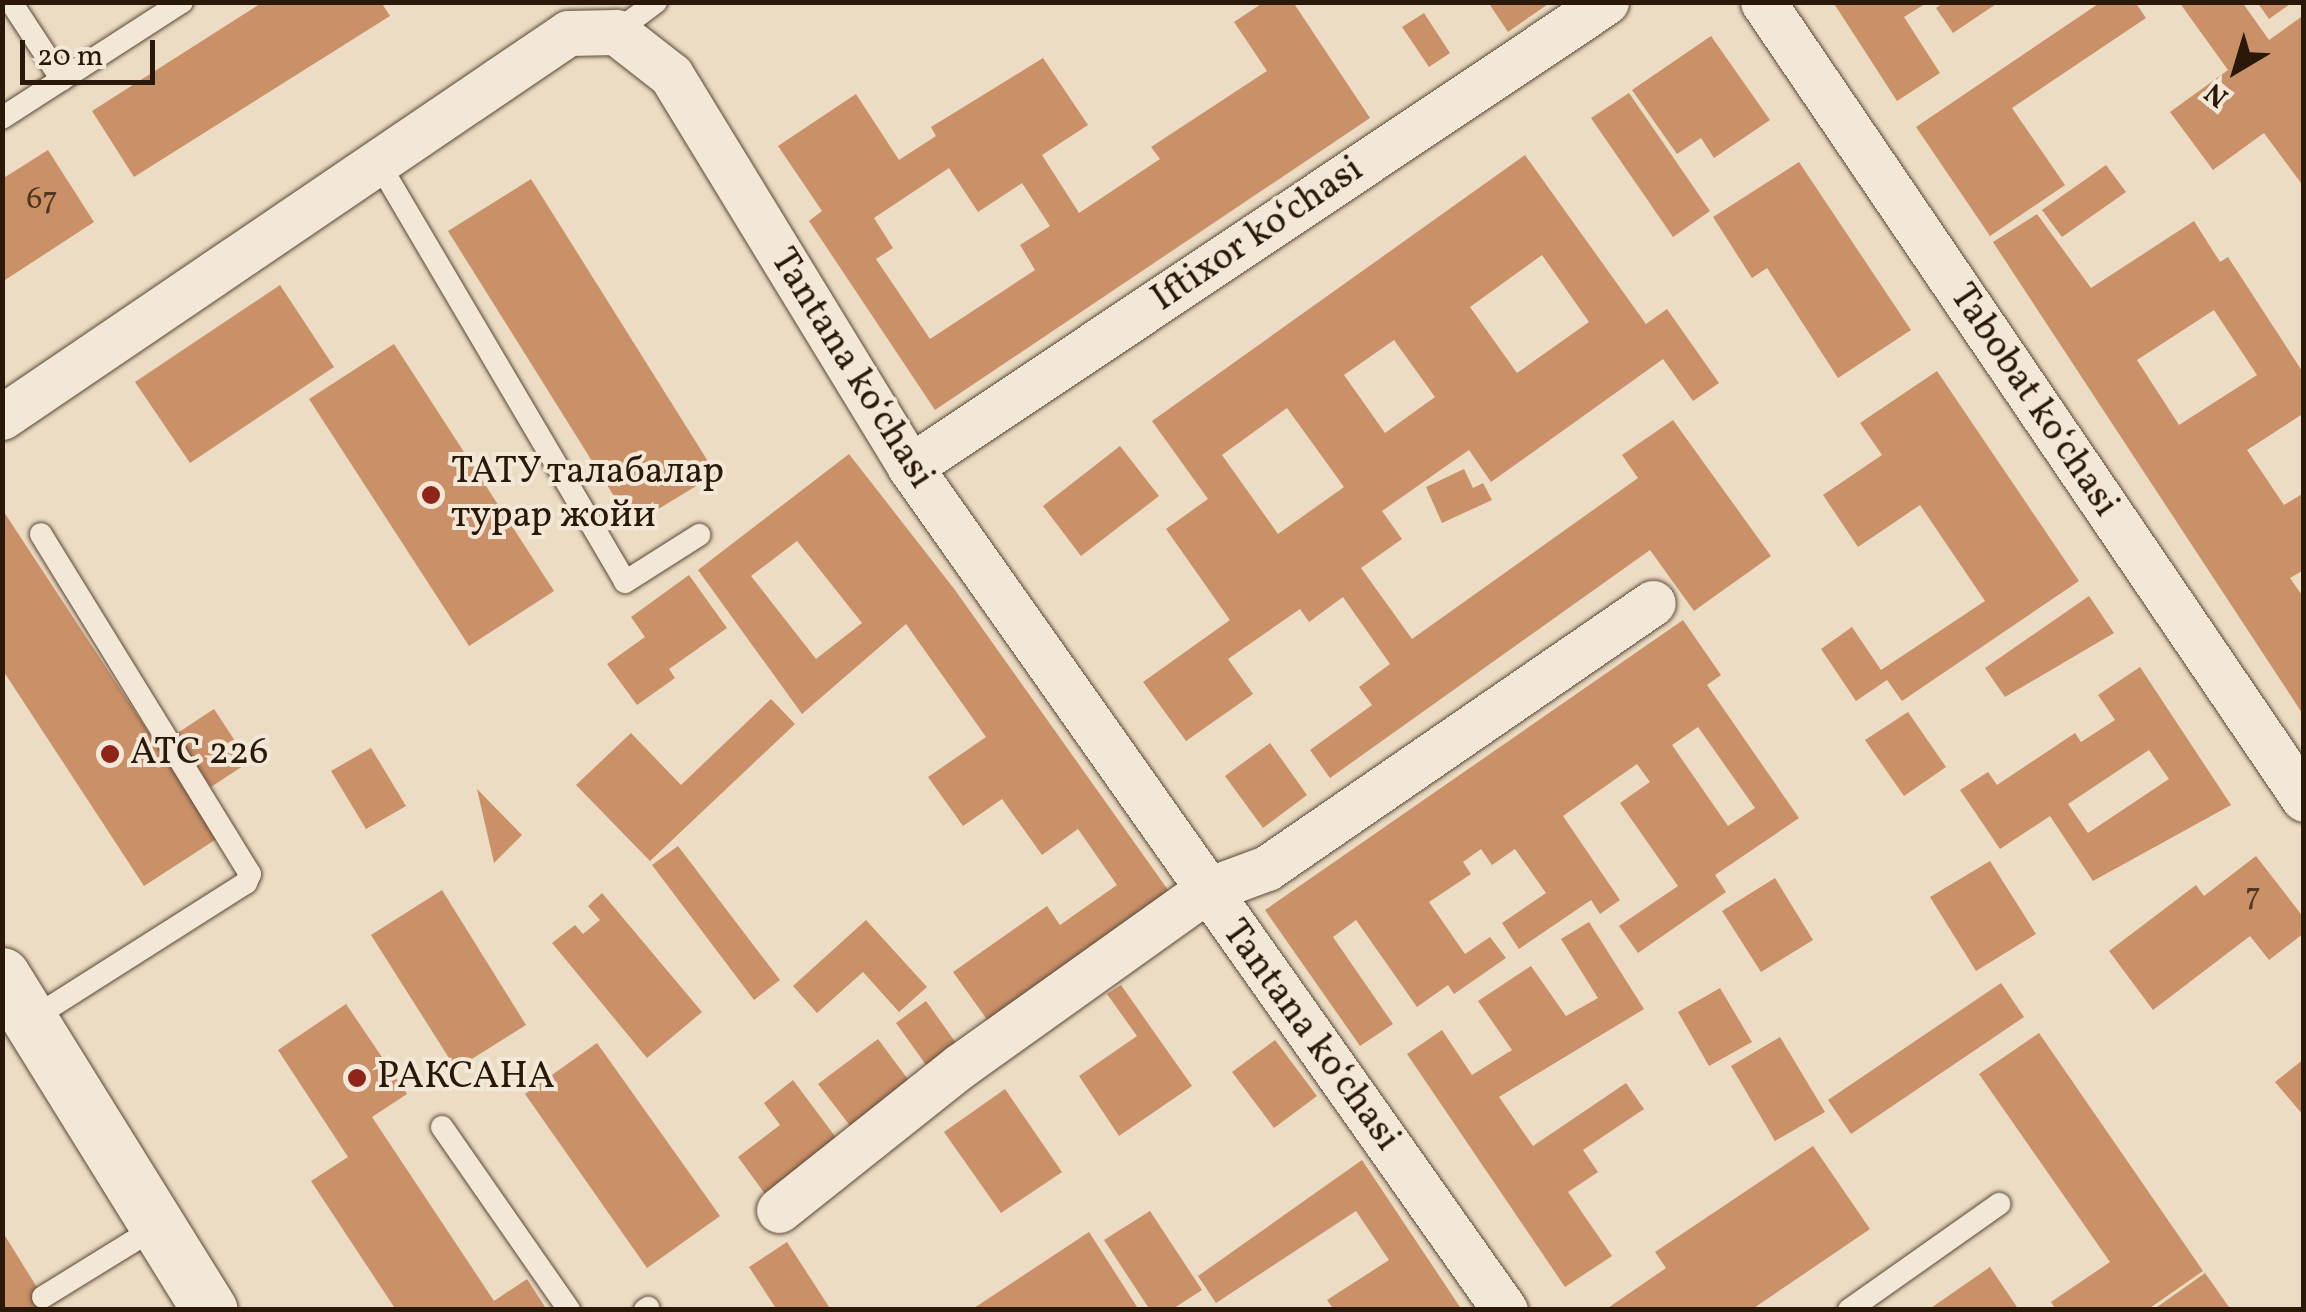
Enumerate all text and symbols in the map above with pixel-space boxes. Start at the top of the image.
scale bar [25,20,160,82]
north arrow [2186,20,2286,120]
text: 20 m [37,36,103,78]
text: N [2197,72,2237,116]
street label: Iftixor koʻchasi [1144,148,1372,322]
house number: 67 [26,181,58,219]
street label: Tantana koʻchasi [759,241,943,497]
street label: Tabobat koʻchasi [1938,276,2128,526]
place label: ТАТУ талабалар турар жойи [451,450,726,540]
marker: ТАТУ талабалар турар жойи [420,484,442,506]
place label: АТС 226 [130,731,268,777]
marker: АТС 226 [99,743,121,765]
house number: 7 [2245,877,2261,915]
street label: Tantana koʻchasi [1211,912,1409,1160]
place label: РАКСАНА [377,1055,555,1101]
marker: РАКСАНА [346,1067,368,1089]

